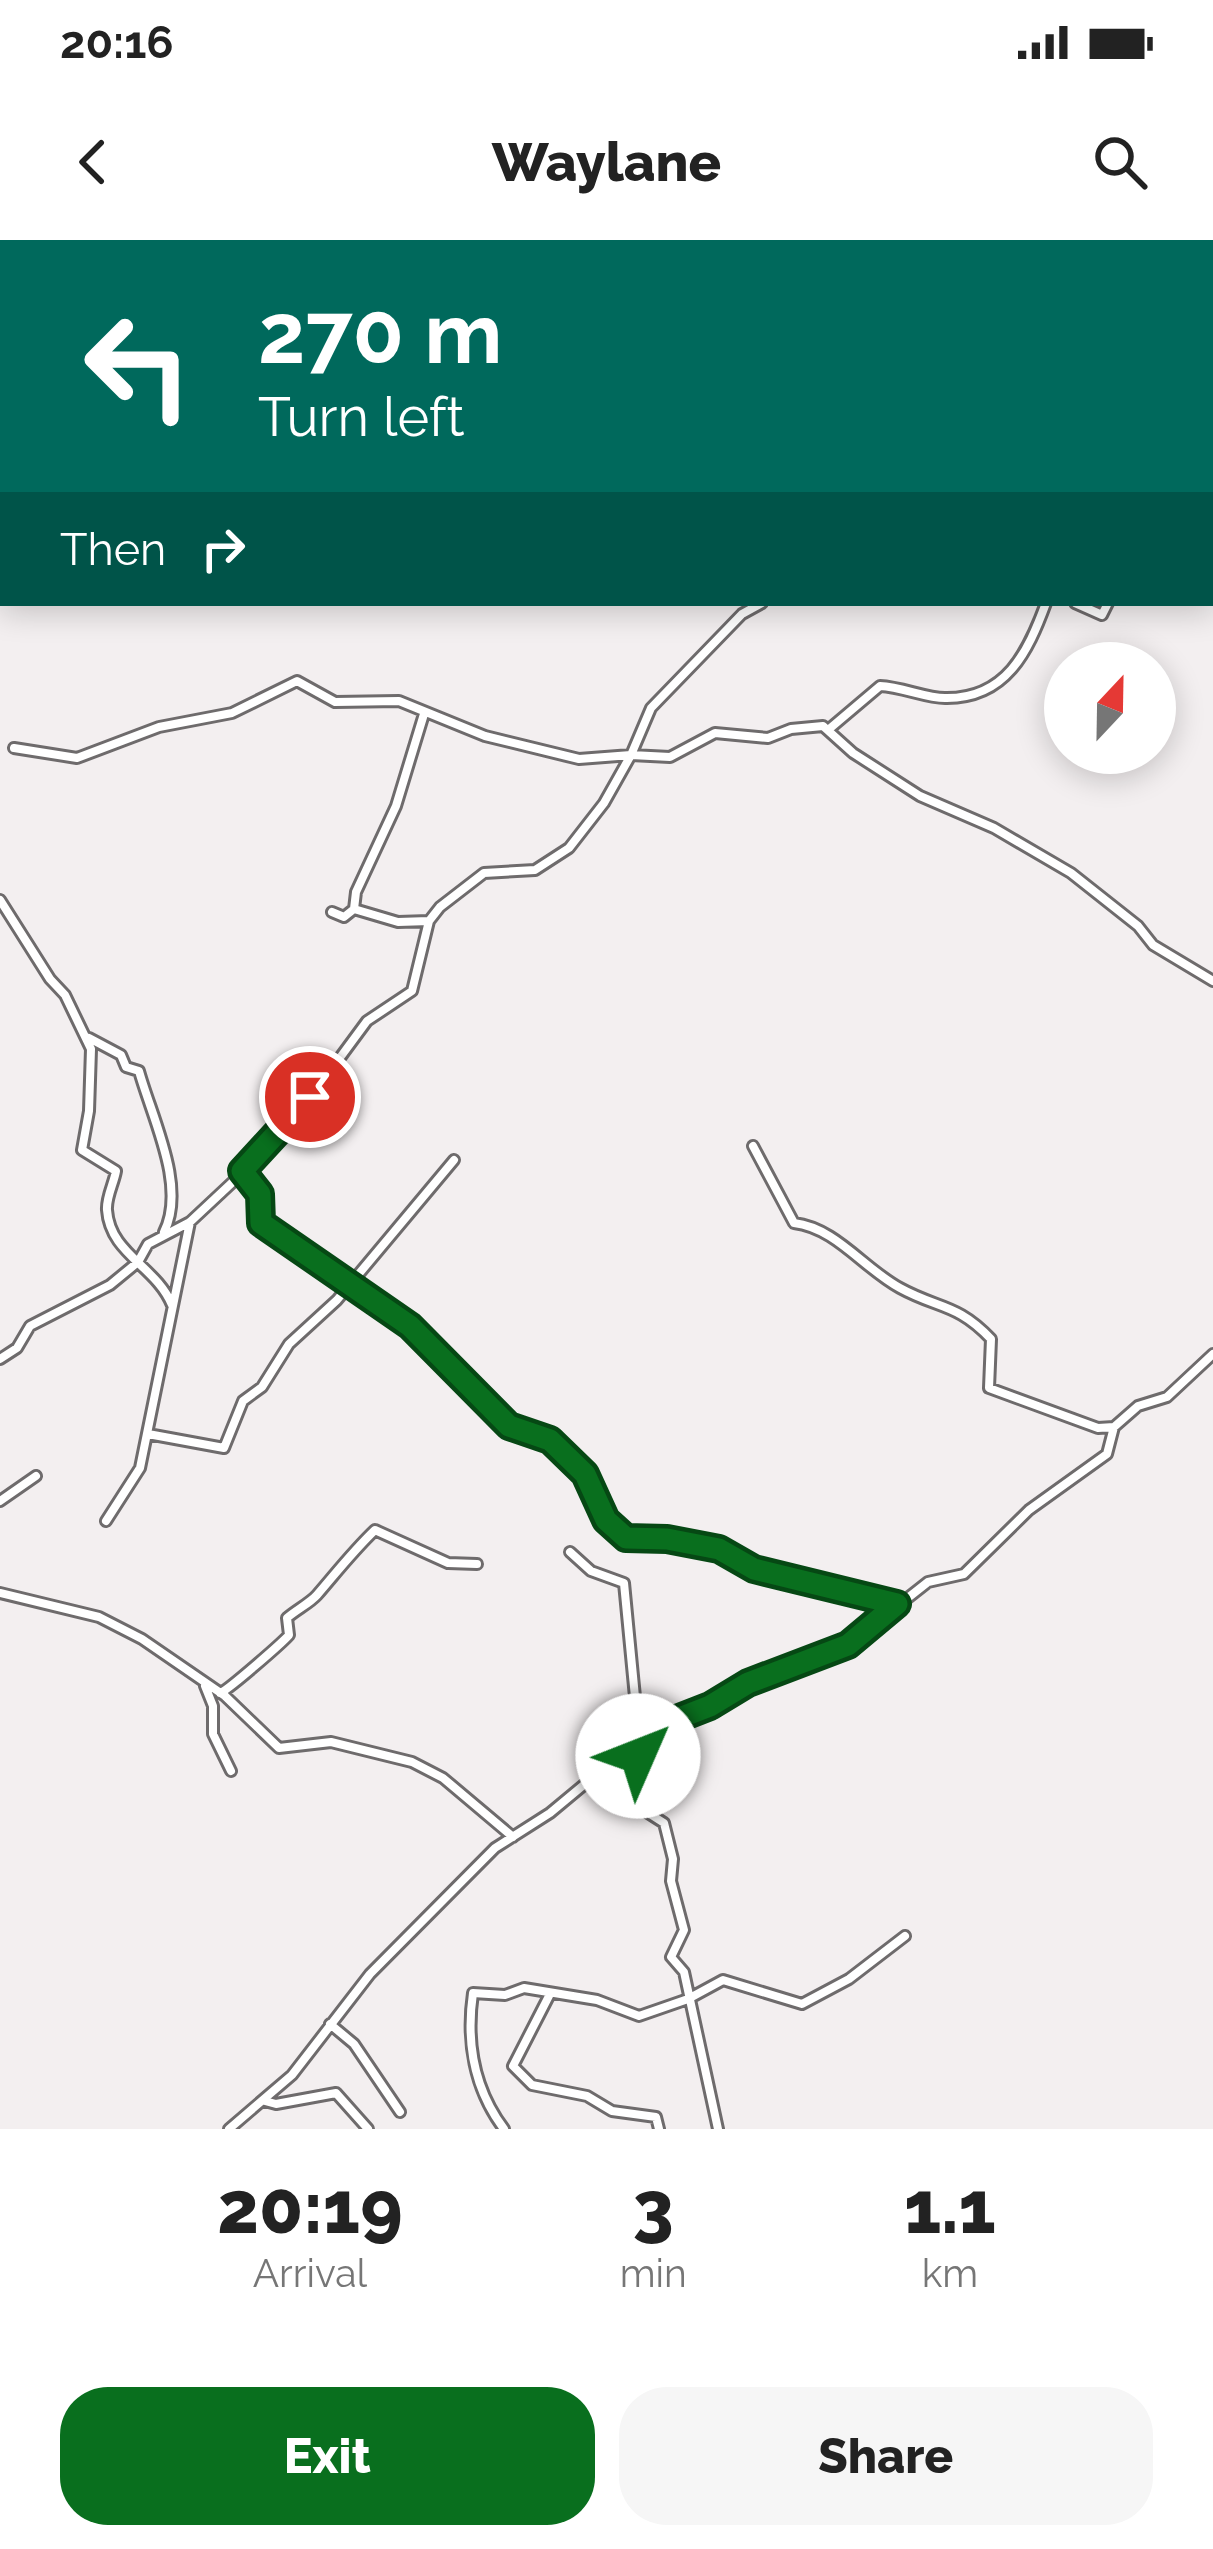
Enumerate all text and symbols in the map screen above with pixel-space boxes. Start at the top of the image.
text: 20:16 [60,16,174,69]
icon: back [60,129,126,195]
icon: search [1087,129,1153,195]
text: Waylane [492,130,721,194]
text: 270 m [258,284,502,383]
icon: left [60,288,216,444]
text: Turn left [258,385,465,449]
icon: right [190,516,256,582]
text: Then [60,523,166,576]
north arrow [1044,642,1176,774]
map controls [1044,642,1176,774]
pin [259,1046,361,1148]
icon: arrive [277,1064,343,1130]
position arrow [575,1693,701,1819]
text: 20:19 [217,2165,403,2250]
text: 3 [633,2165,674,2250]
text: 1.1 [904,2165,996,2250]
text: Arrival [253,2250,367,2296]
text: min [620,2250,687,2296]
text: km [922,2250,978,2296]
button: Exit [60,2387,595,2525]
button: Share [619,2387,1153,2525]

